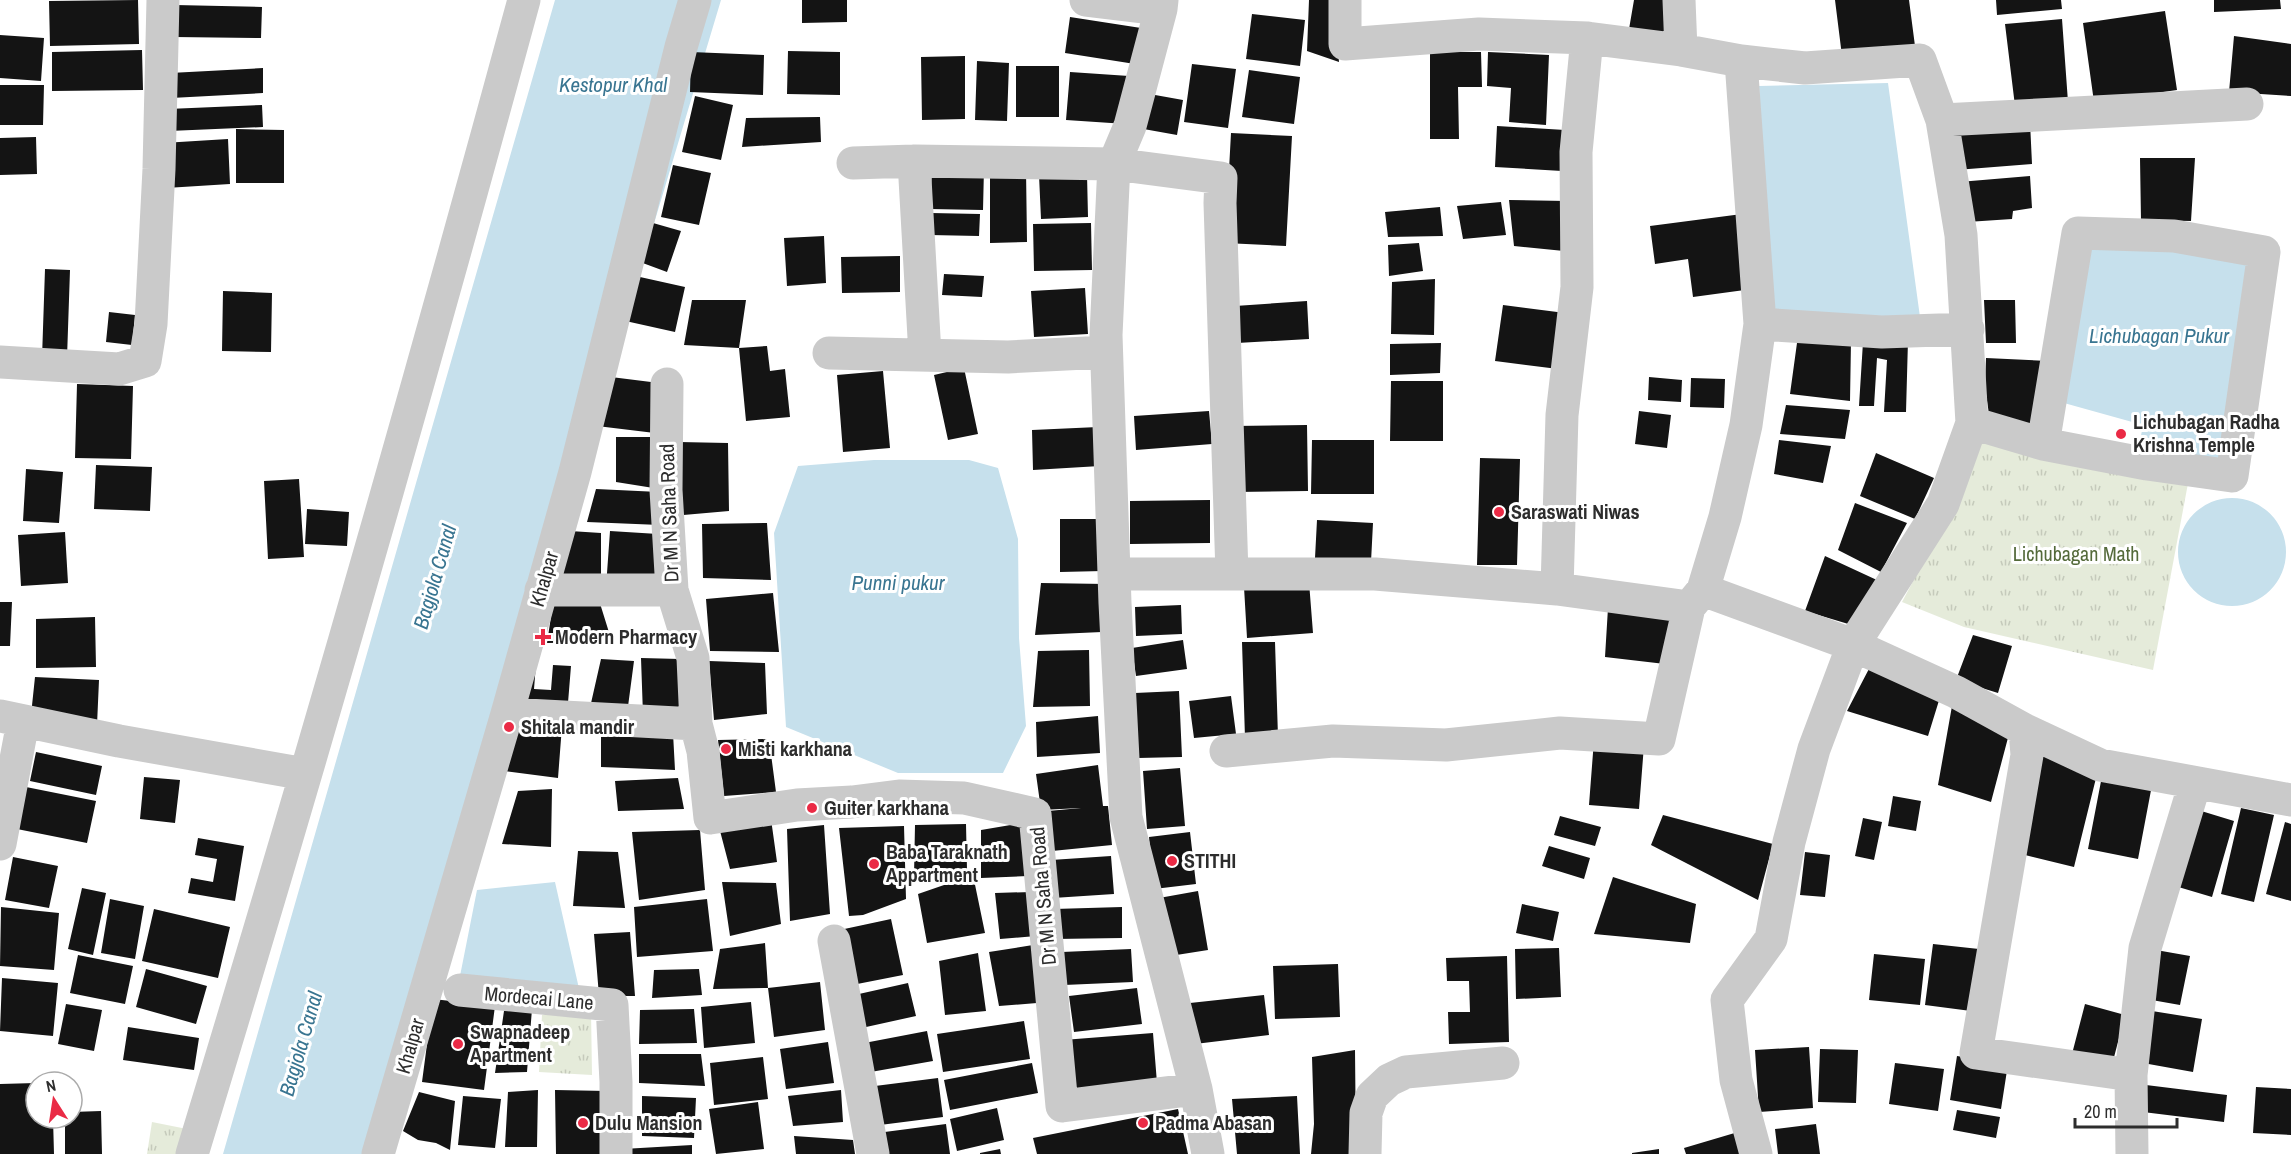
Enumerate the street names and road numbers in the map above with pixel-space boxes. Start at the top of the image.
street label: Dr M N Saha Road [653,443,684,583]
street label: Khalpar [523,547,564,610]
street label: Dr M N Saha Road [1023,826,1062,966]
street label: Mordecai Lane [483,979,595,1016]
street label: Khalpar [389,1014,430,1077]

